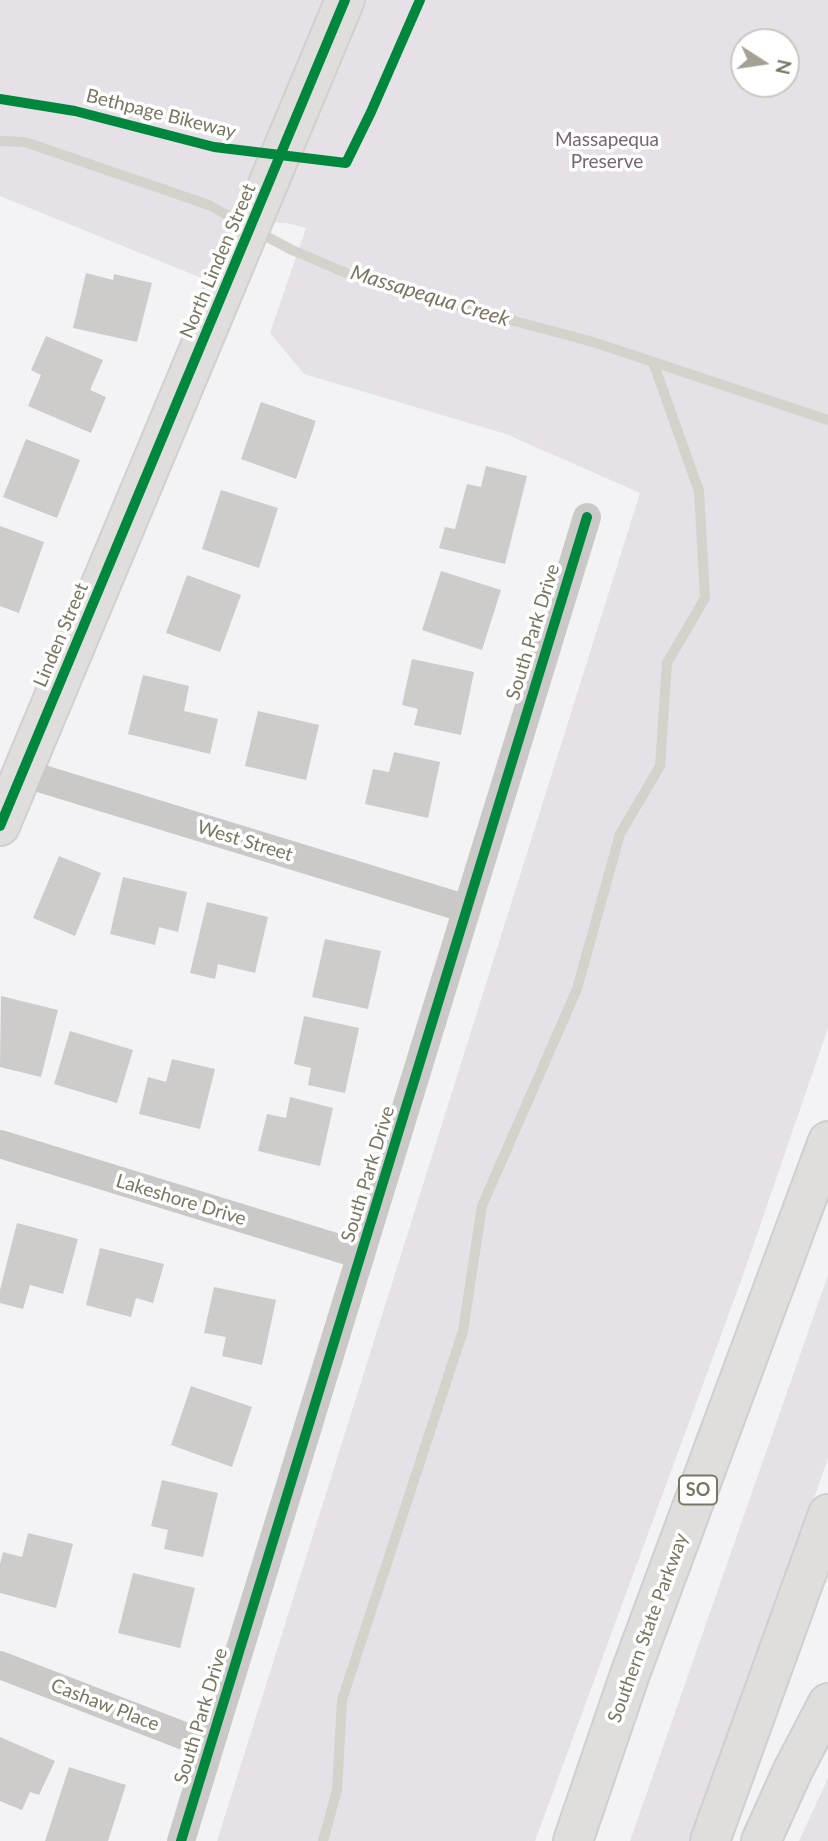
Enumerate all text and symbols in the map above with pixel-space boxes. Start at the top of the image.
north arrow [730,28,800,98]
text: N [771,57,797,77]
street label: Bethpage Bikeway [84,84,238,144]
park label: Massapequa Preserve [555,129,659,173]
street label: North Linden Street [175,180,261,342]
water label: Massapequa Creek [348,260,512,332]
street label: South Park Drive [501,561,565,703]
street label: Linden Street [29,579,93,691]
street label: West Street [195,816,295,866]
street label: South Park Drive [336,1103,400,1245]
street label: Lakeshore Drive [113,1169,249,1231]
road number: SO [679,1476,717,1504]
street label: Southern State Parkway [603,1530,693,1726]
street label: South Park Drive [169,1645,233,1787]
street label: Cashaw Place [48,1674,162,1736]

